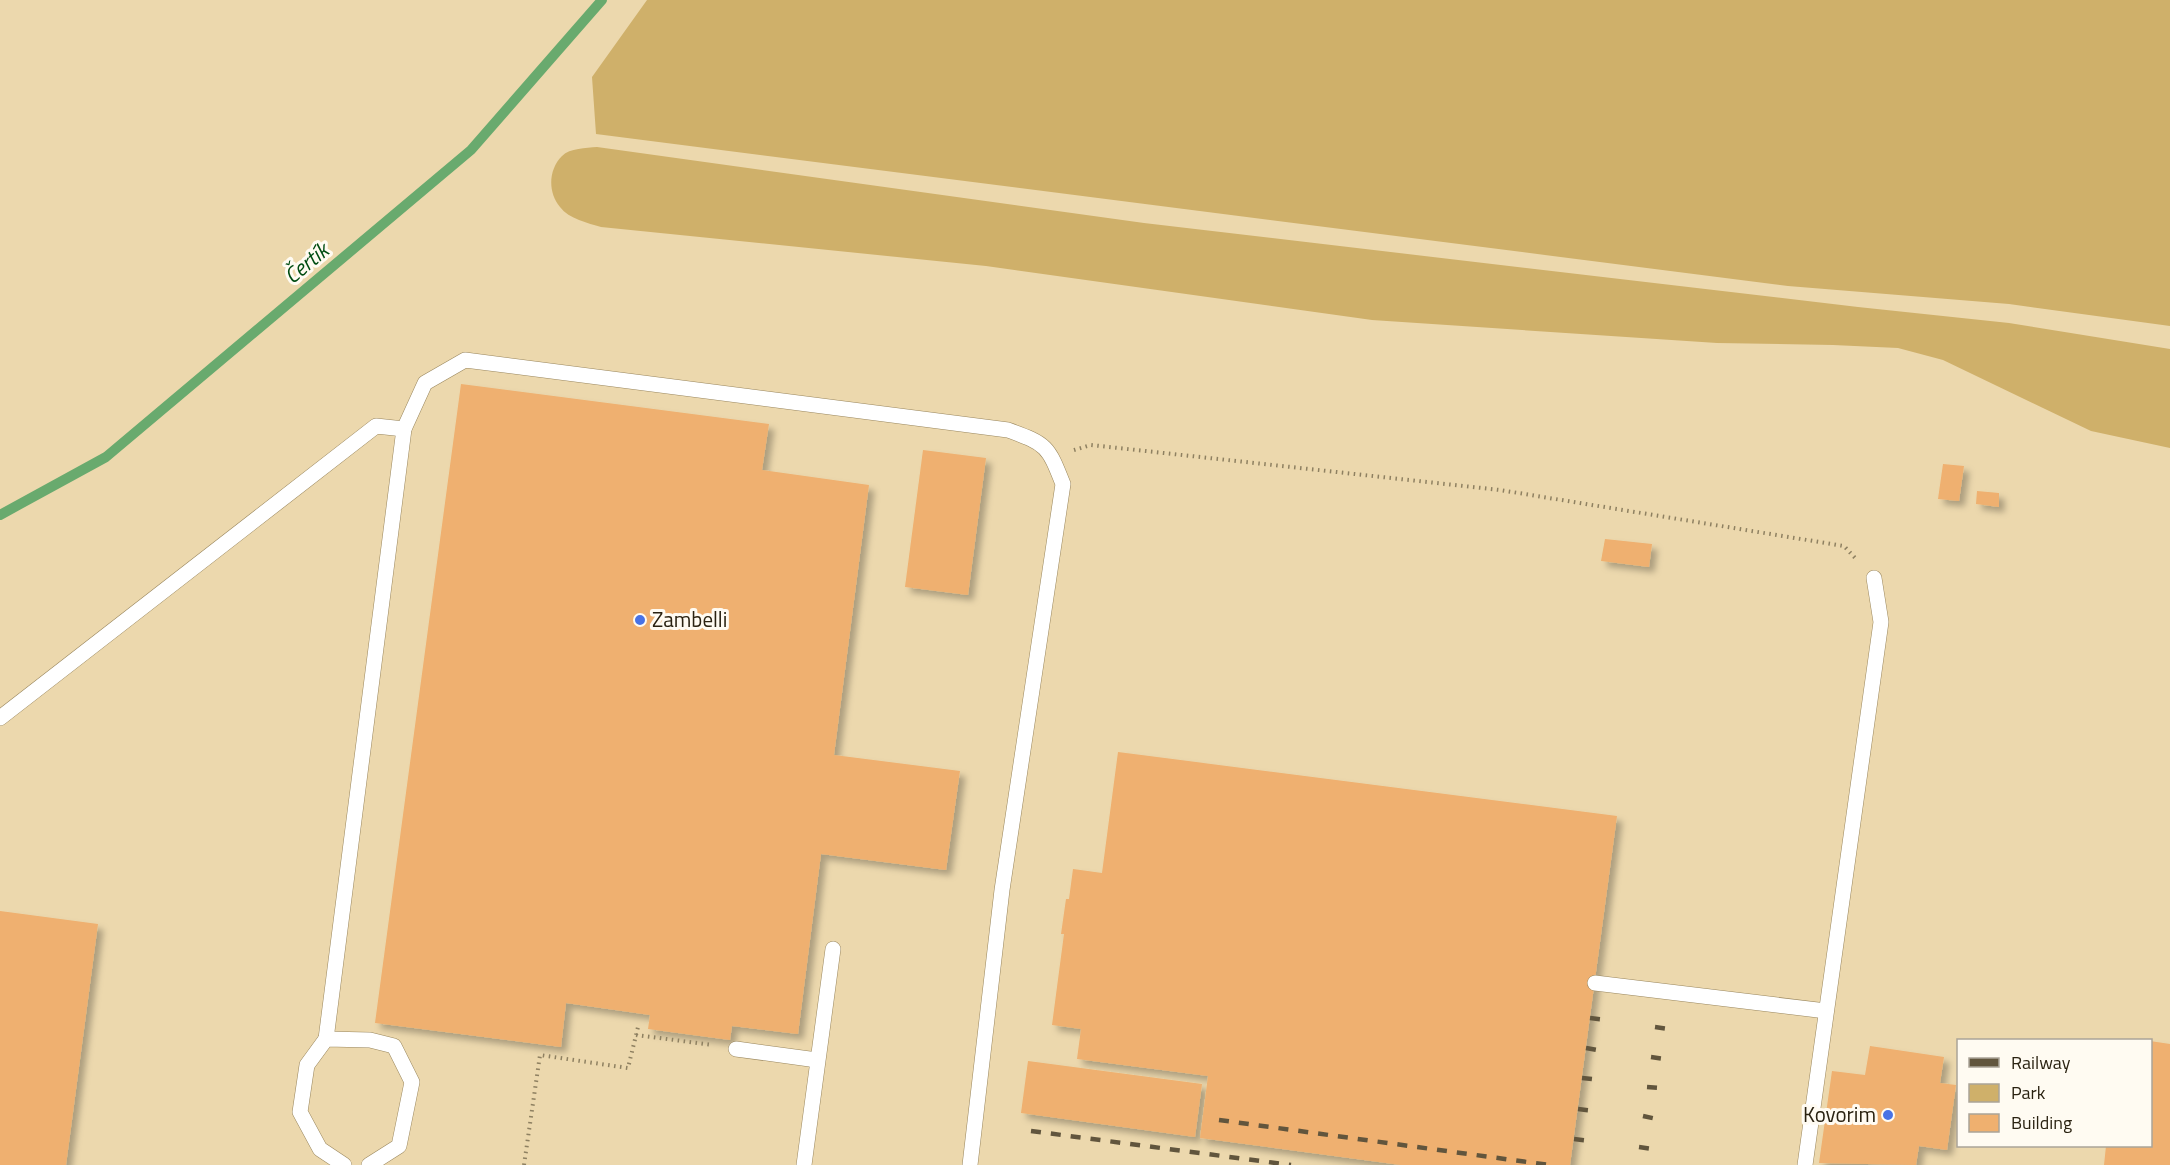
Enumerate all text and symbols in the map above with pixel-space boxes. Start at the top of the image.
water label: Čertík [276,233,338,292]
place label: Zambelli [652,603,727,635]
marker: Zambelli [633,613,647,627]
legend [1957,1039,2152,1147]
text: Railway [2011,1049,2071,1076]
text: Park [2011,1079,2046,1106]
place label: Kovorim [1803,1098,1876,1130]
marker: Kovorim [1881,1108,1895,1122]
text: Building [2011,1109,2072,1136]

